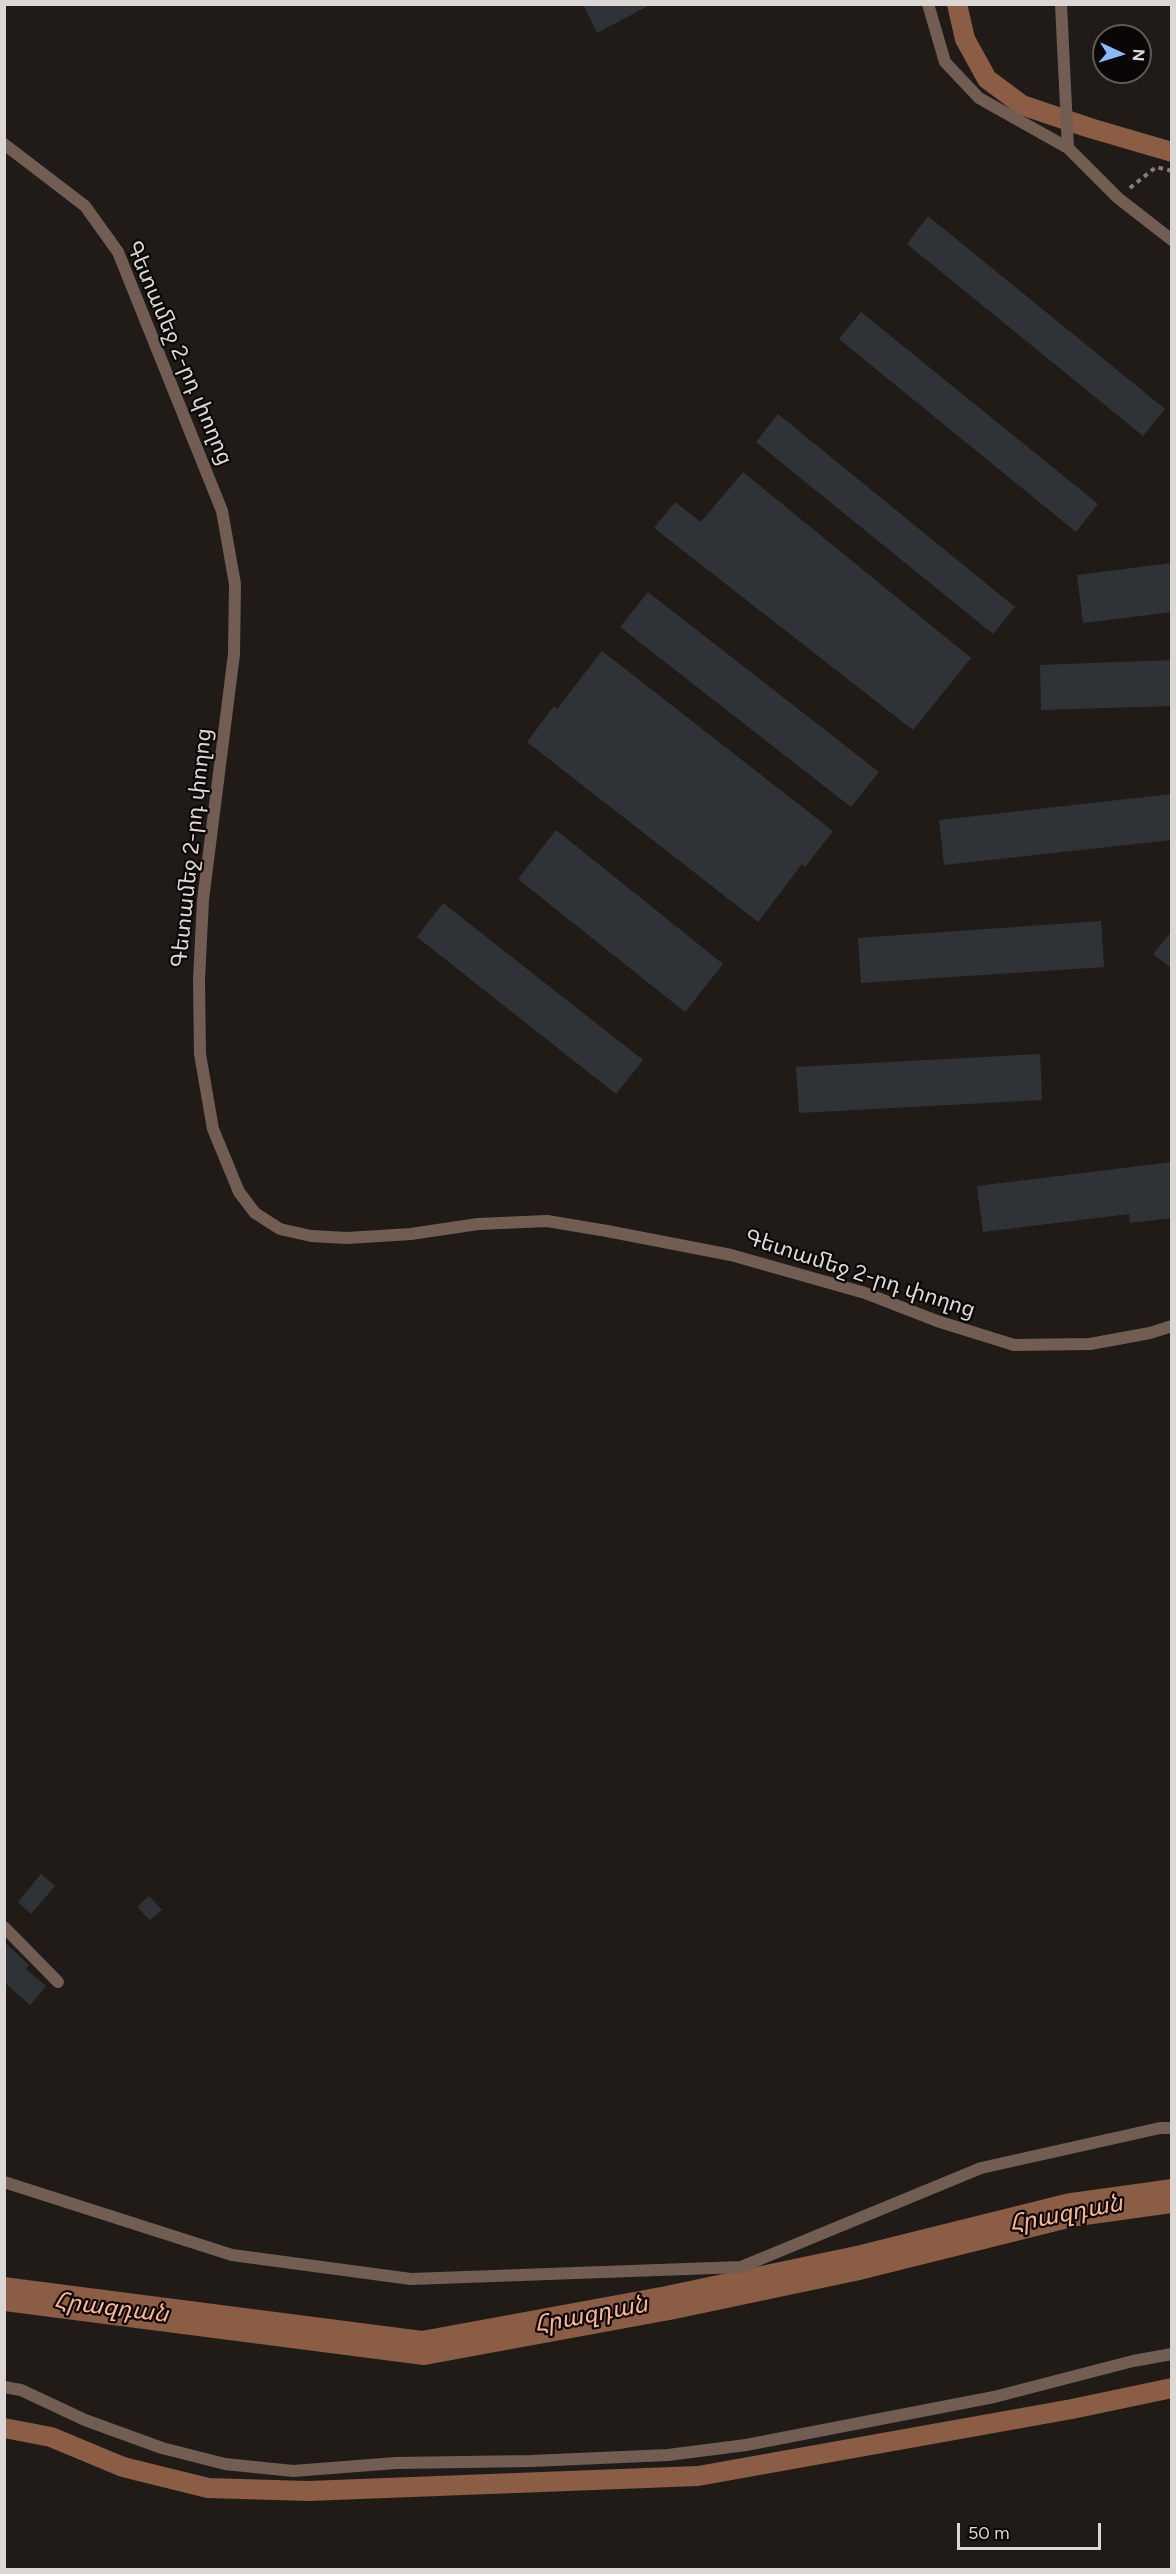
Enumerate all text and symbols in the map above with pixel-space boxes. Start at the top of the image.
north arrow [1092,24,1152,84]
text: N [1129,48,1148,62]
street label: Գետամեջ 2-րդ փողոց [120,237,238,469]
street label: Գետամեջ 2-րդ փողոց [166,727,218,969]
street label: Գետամեջ 2-րդ փողոց [741,1224,979,1324]
water label: Հրազդան [1007,2189,1125,2239]
water label: Հրազդան [52,2287,170,2329]
water label: Հրազդան [532,2290,650,2340]
scale bar [960,2511,1104,2549]
text: 50 m [968,2522,1010,2544]

